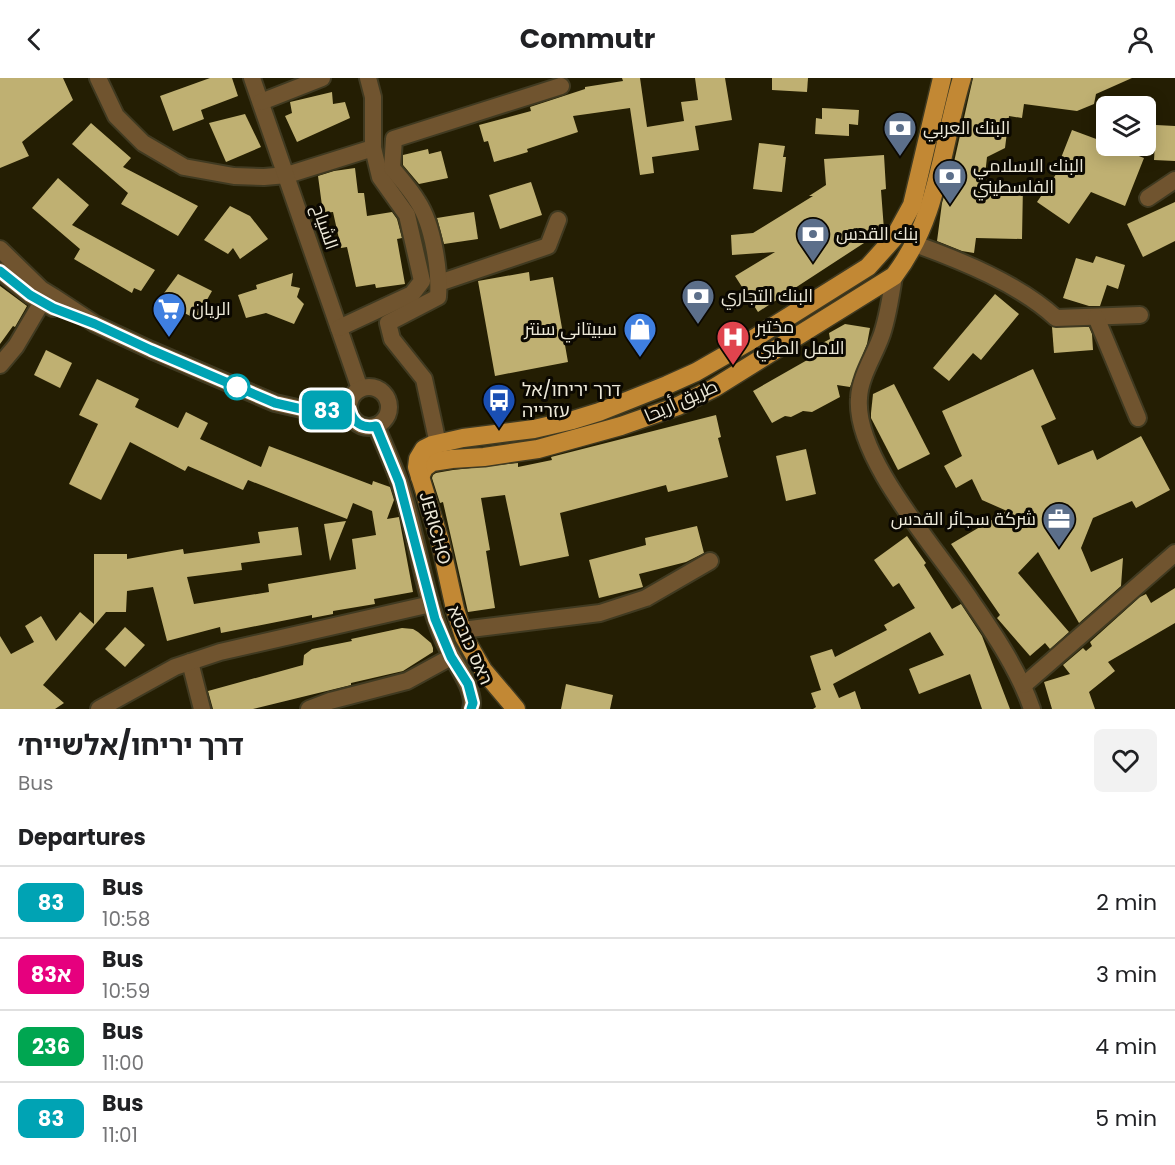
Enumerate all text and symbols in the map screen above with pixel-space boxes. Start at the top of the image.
text: Commutr [520,20,655,57]
icon: back [18,23,51,56]
icon: person [1124,23,1157,56]
map controls [1096,96,1156,156]
button: layers [1096,96,1156,156]
bank icon: البنك العربي [882,110,918,157]
place label: البنك العربي [923,115,1010,142]
place label: البنك الاسلامي الفلسطيني [973,153,1084,201]
bank icon: البنك الاسلامي الفلسطيني [932,158,968,205]
street label: الشياح [306,201,345,253]
bank icon: بنك القدس [795,216,831,263]
place label: بنك القدس [836,221,918,246]
bank icon: البنك التجاري [680,278,716,325]
place label: البنك التجاري [721,283,813,310]
supermarket icon: الريان [151,291,187,338]
place label: الريان [192,296,231,321]
shop icon: سبيتاني سنتر [622,311,658,358]
place label: مختبر الامل الطبي [755,314,845,362]
place label: سبيتاني سنتر [524,316,617,343]
hospital icon: مختبر الامل الطبي [715,319,751,366]
street label: طريق أريحا [640,373,721,428]
unlabelled marker [224,374,250,400]
place label: דרך יריחו/אל עזרייה [522,377,621,423]
bus stop icon: דרך יריחו/אל עזרייה [481,382,517,429]
line badge: 83 [300,390,354,430]
text: 83 [314,396,340,425]
street label: JERICHO [413,489,458,567]
office icon: شركة سجائر القدس [1041,501,1077,548]
place label: شركة سجائر القدس [891,506,1036,531]
street label: ראס כובסא [442,601,499,688]
text: דרך יריחו/אלשייח׳ [18,726,244,765]
button: heart [1094,729,1157,792]
text: Bus [18,769,54,797]
text: Departures [18,822,146,853]
text: Bus [102,872,144,903]
text: 2 min [1096,887,1157,918]
text: 83 [38,888,64,917]
text: 10:58 [102,905,150,933]
text: Bus [102,944,144,975]
text: 3 min [1096,959,1157,990]
text: 83א [31,960,71,989]
text: 10:59 [102,977,150,1005]
text: Bus [102,1016,144,1047]
text: 4 min [1095,1031,1157,1062]
text: 236 [32,1032,70,1061]
text: 11:00 [102,1049,144,1077]
text: Bus [102,1088,144,1119]
text: 5 min [1095,1103,1157,1134]
text: 83 [38,1104,64,1133]
text: 11:01 [102,1121,138,1149]

